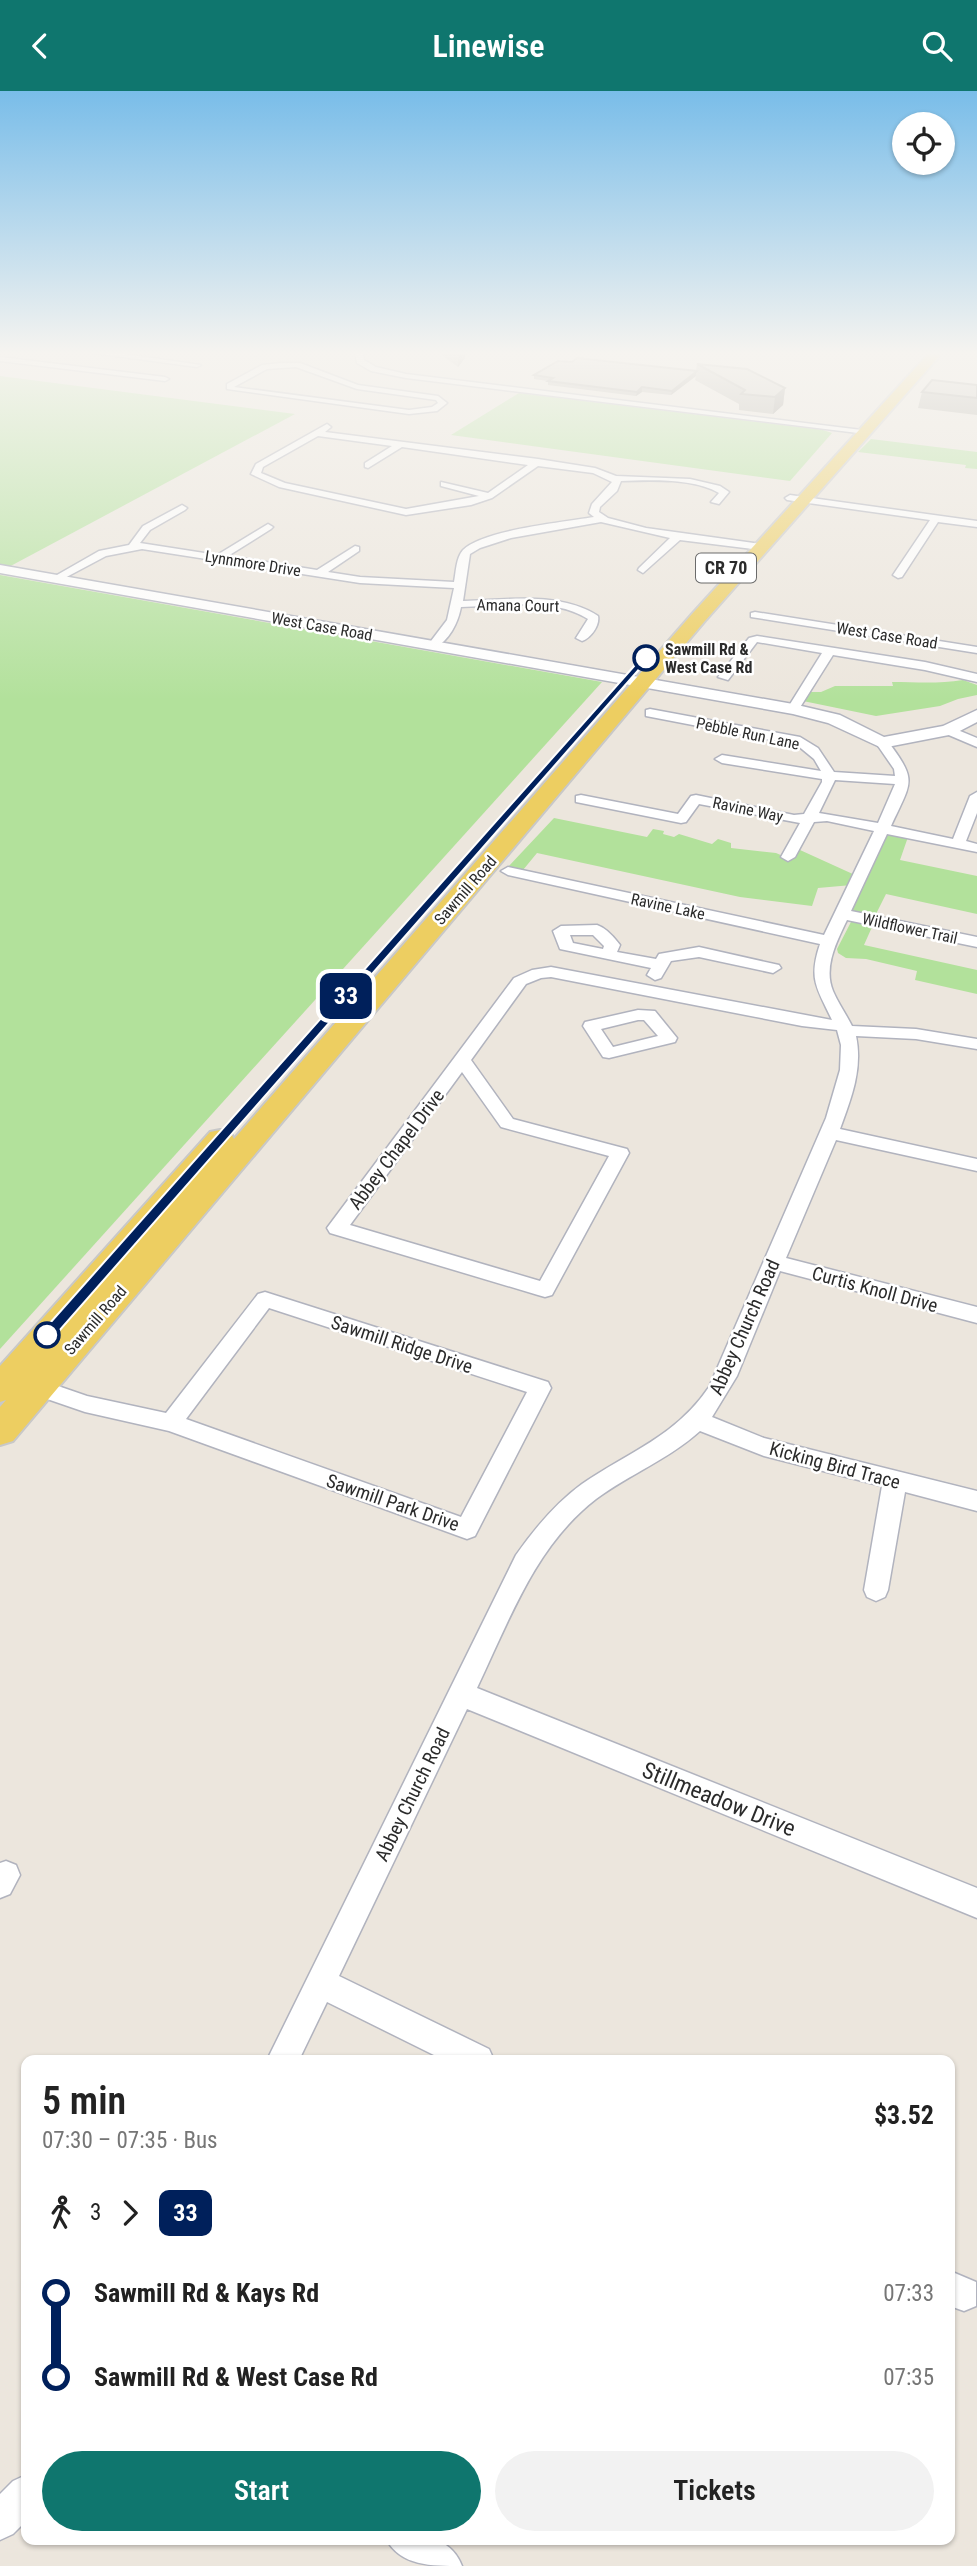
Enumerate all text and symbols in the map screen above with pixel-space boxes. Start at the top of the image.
icon: back [21,27,59,65]
text: Linewise [432,27,545,65]
icon: search [918,27,956,65]
map controls [892,112,955,175]
button: locate [892,112,955,175]
street label: Lynnmore Drive [204,547,302,580]
road number: CR 70 [696,553,756,582]
street label: Amana Court [476,595,560,616]
street label: West Case Road [270,608,374,645]
street label: West Case Road [835,618,939,653]
place label: Sawmill Rd & West Case Rd [665,640,752,677]
marker: Sawmill Rd & West Case Rd [633,645,659,671]
street label: Pebble Run Lane [695,713,801,754]
street label: Ravine Way [711,793,785,826]
street label: Sawmill Road [430,852,501,929]
street label: Ravine Lake [629,889,707,924]
street label: Wildflower Trail [860,909,959,948]
line badge: 33 [314,973,378,1019]
text: 33 [334,982,358,1010]
street label: Abbey Chapel Drive [344,1085,449,1214]
street label: Abbey Church Road [704,1256,785,1399]
street label: Curtis Knoll Drive [810,1262,940,1317]
street label: Sawmill Road [60,1282,131,1359]
street label: Sawmill Ridge Drive [328,1311,476,1378]
unlabelled marker [34,1322,60,1348]
street label: Kicking Bird Trace [767,1437,903,1494]
street label: Sawmill Park Drive [323,1469,462,1536]
street label: Abbey Church Road [370,1724,455,1865]
street label: Stillmeadow Drive [638,1756,799,1842]
text: 5 min [42,2079,126,2123]
text: $3.52 [874,2100,934,2130]
text: 07:30 – 07:35 · Bus [42,2127,218,2154]
icon: walk [42,2194,80,2232]
icon: forward [111,2194,149,2232]
text: 3 [90,2199,101,2226]
text: 33 [173,2199,198,2227]
text: Sawmill Rd & Kays Rd [94,2278,319,2308]
text: 07:33 [883,2280,934,2307]
text: Sawmill Rd & West Case Rd [94,2362,378,2392]
text: 07:35 [883,2364,934,2391]
button: Start [42,2451,481,2531]
button: Tickets [495,2451,934,2531]

